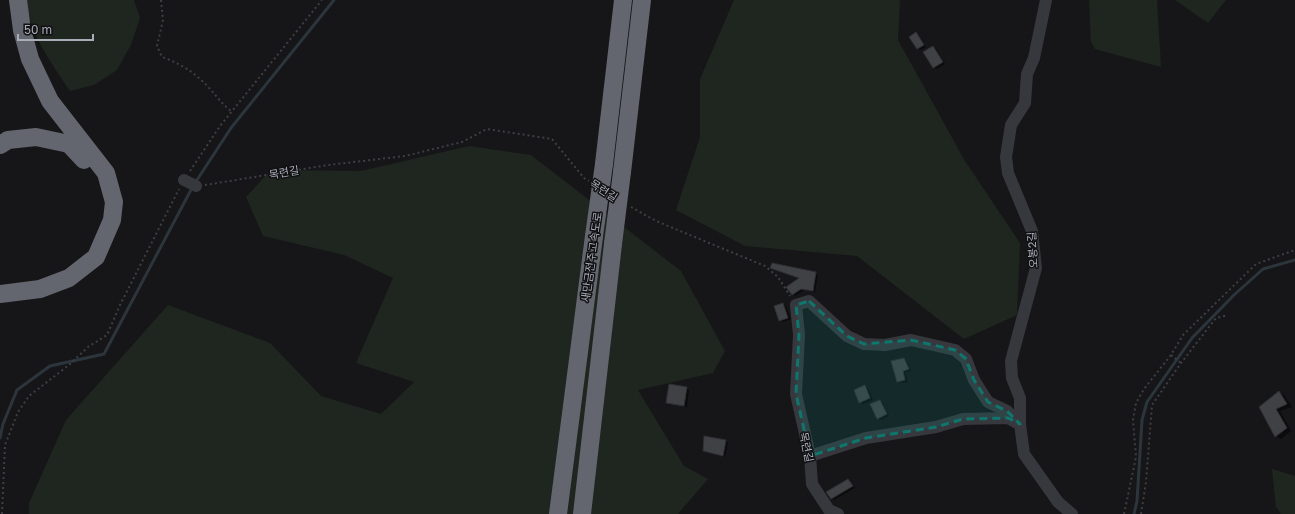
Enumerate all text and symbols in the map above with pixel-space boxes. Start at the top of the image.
scale bar [18,16,93,42]
text: 50 m [24,22,52,37]
street label: 목련길 [268,163,300,181]
street label: 목련길 [588,176,620,204]
street label: 새만금전주고속도로 [578,211,604,303]
street label: 오봉2길 [1024,231,1040,269]
street label: 목련길 [797,431,817,463]

